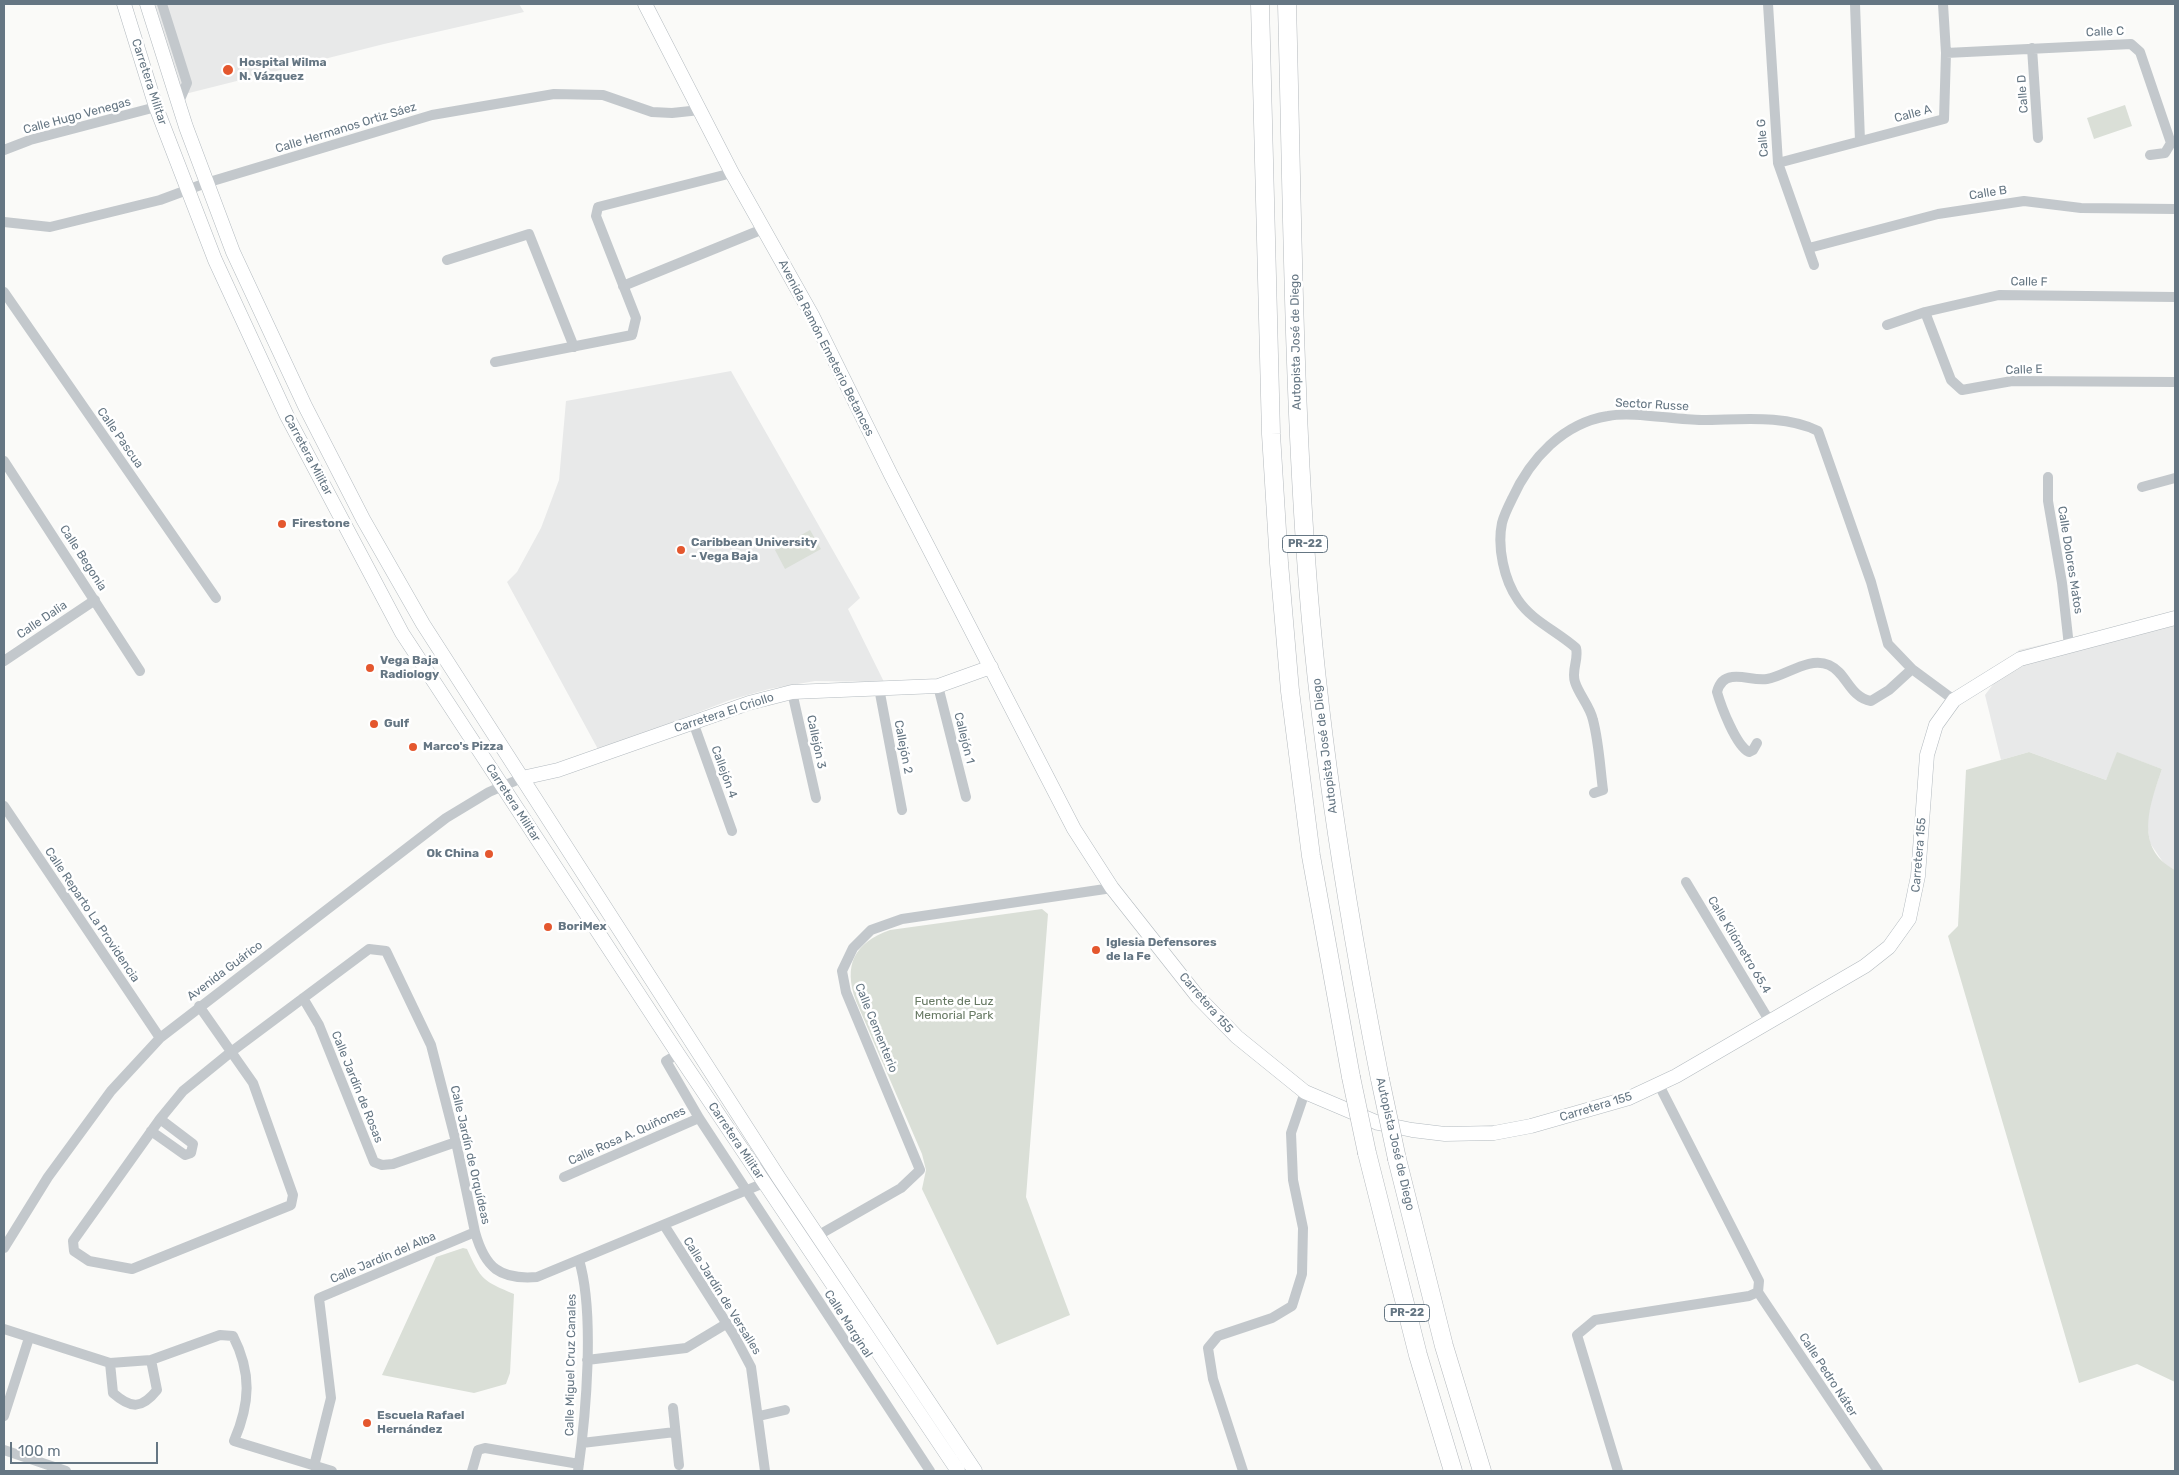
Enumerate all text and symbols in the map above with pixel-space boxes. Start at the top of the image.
street label: Calle C [2086,24,2124,40]
street label: Carretera Militar [128,37,170,127]
place label: Hospital Wilma N. Vázquez [239,56,326,84]
marker: Hospital Wilma N. Vázquez [221,63,235,77]
street label: Calle D [2014,74,2032,114]
street label: Calle Hugo Venegas [22,95,132,137]
street label: Calle Hermanos Ortiz Sáez [274,100,418,156]
street label: Calle A [1893,102,1933,126]
street label: Calle G [1754,118,1772,158]
street label: Calle B [1968,183,2008,203]
street label: Avenida Ramón Emeterio Betances [775,257,877,439]
street label: Autopista José de Diego [1288,274,1304,410]
street label: Calle F [2010,274,2048,290]
street label: Calle E [2005,362,2043,378]
street label: Sector Russe [1615,396,1689,414]
street label: Calle Pascua [94,405,146,471]
street label: Carretera Militar [281,412,335,498]
street label: Calle Dolores Matos [2054,505,2086,615]
place label: Firestone [292,517,350,531]
marker: Firestone [276,518,288,530]
street label: Calle Begonia [56,522,110,594]
place label: Caribbean University - Vega Baja [691,536,817,564]
road number: PR-22 [1282,536,1328,552]
marker: Caribbean University - Vega Baja [675,544,687,556]
street label: Calle Dalia [14,598,70,642]
place label: Vega Baja Radiology [380,654,439,682]
marker: Vega Baja Radiology [364,662,376,674]
street label: Autopista José de Diego [1310,678,1340,814]
street label: Carretera El Criollo [672,690,776,736]
street label: Callejón 1 [951,711,977,765]
street label: Callejón 3 [803,714,829,770]
place label: Gulf [384,717,409,731]
marker: Gulf [368,718,380,730]
street label: Callejón 2 [891,719,915,775]
place label: Marco's Pizza [423,740,503,754]
marker: Marco's Pizza [407,741,419,753]
street label: Callejón 4 [708,744,740,800]
street label: Carretera Militar [482,761,544,845]
street label: Carretera 155 [1909,817,1929,893]
street label: Calle Reparto La Providencia [41,845,143,985]
place label: Ok China [426,847,479,861]
marker: Ok China [483,848,495,860]
street label: Calle Kilómetro 65.4 [1704,894,1774,996]
place label: BoriMex [558,920,607,934]
marker: BoriMex [542,921,554,933]
place label: Iglesia Defensores de la Fe [1106,936,1217,964]
street label: Avenida Guárico [184,938,266,1004]
marker: Iglesia Defensores de la Fe [1090,944,1102,956]
street label: Carretera 155 [1176,970,1236,1036]
street label: Calle Cementerio [852,981,900,1075]
park label: Fuente de Luz Memorial Park [914,995,994,1023]
street label: Calle Jardín de Rosas [328,1029,386,1145]
street label: Autopista José de Diego [1373,1076,1417,1212]
street label: Calle Jardín de Orquídeas [447,1084,493,1226]
street label: Carretera 155 [1558,1089,1634,1125]
street label: Carretera Militar [705,1100,767,1182]
street label: Calle Rosa A. Quiñones [566,1104,688,1168]
street label: Calle Jardín del Alba [328,1229,438,1287]
street label: Calle Jardín de Versalles [680,1235,764,1357]
street label: Calle Marginal [821,1288,875,1360]
street label: Calle Miguel Cruz Canales [563,1294,579,1436]
road number: PR-22 [1384,1305,1430,1322]
street label: Calle Pedro Náter [1796,1331,1860,1419]
place label: Escuela Rafael Hernández [377,1409,464,1437]
marker: Escuela Rafael Hernández [361,1417,373,1429]
scale bar [12,1432,160,1464]
text: 100 m [18,1442,60,1460]

